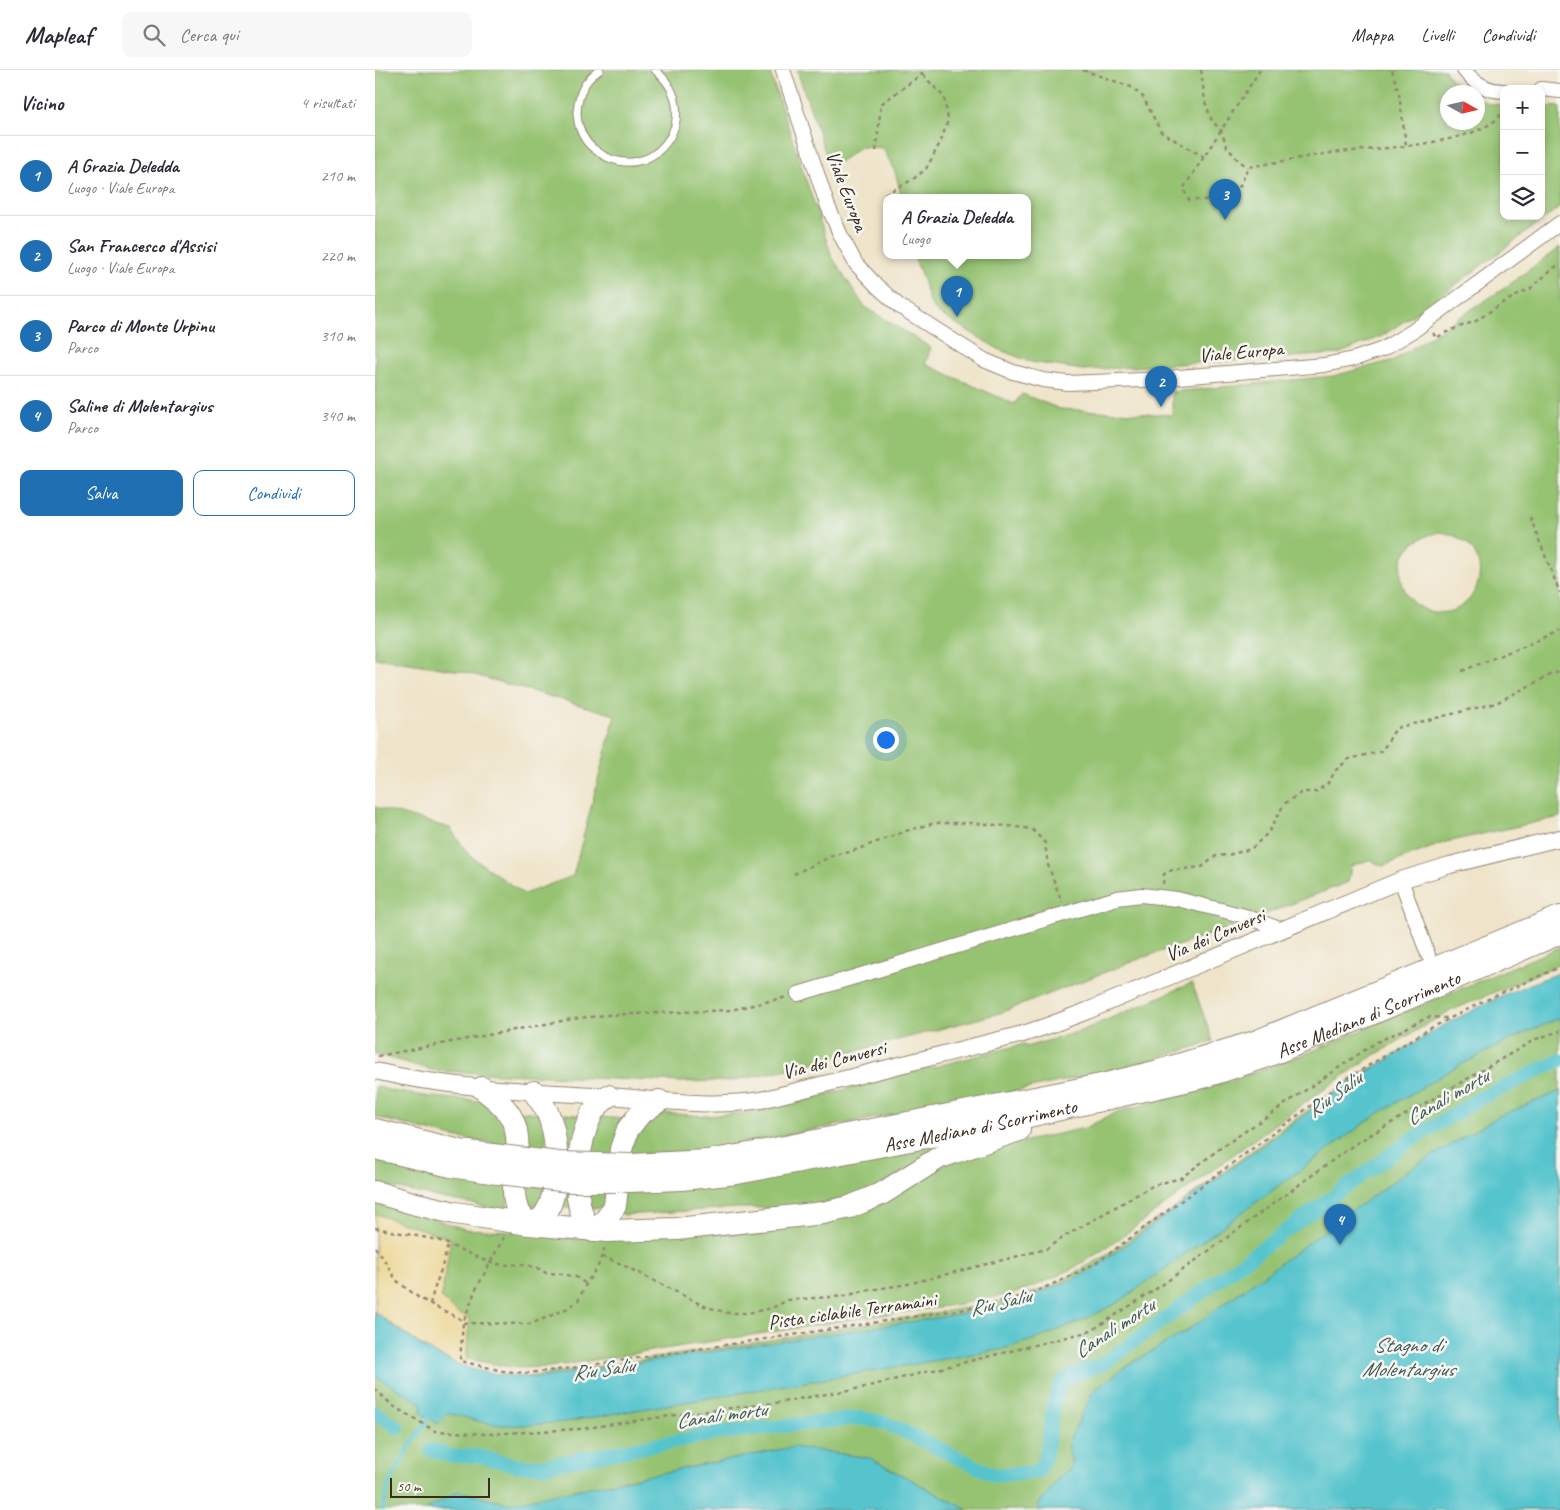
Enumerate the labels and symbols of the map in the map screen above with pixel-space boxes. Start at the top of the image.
north arrow [1440,85,1485,130]
street label: Viale Europa [820,147,874,237]
pin: 3 [1209,179,1241,220]
pin: 1 [941,276,973,317]
street label: Viale Europa [1198,336,1286,368]
pin: 2 [1145,366,1177,407]
your location [873,727,899,753]
street label: Via dei Conversi [1161,902,1271,967]
street label: Asse Mediano di Scorrimento [1273,965,1464,1063]
street label: Via dei Conversi [780,1035,890,1085]
water label: Canali mortu [1401,1061,1496,1131]
water label: Riu Saliu [1301,1063,1369,1123]
street label: Asse Mediano di Scorrimento [882,1093,1080,1157]
pin: 4 [1324,1204,1356,1245]
water label: Riu Saliu [967,1282,1036,1322]
street label: Pista ciclabile Terramaini [766,1287,940,1335]
water label: Canali mortu [1069,1291,1162,1364]
water label: Stagno di Molentargius [1362,1332,1458,1382]
water label: Riu Saliu [570,1351,639,1386]
water label: Canali mortu [674,1395,771,1434]
scale bar [390,1475,490,1498]

